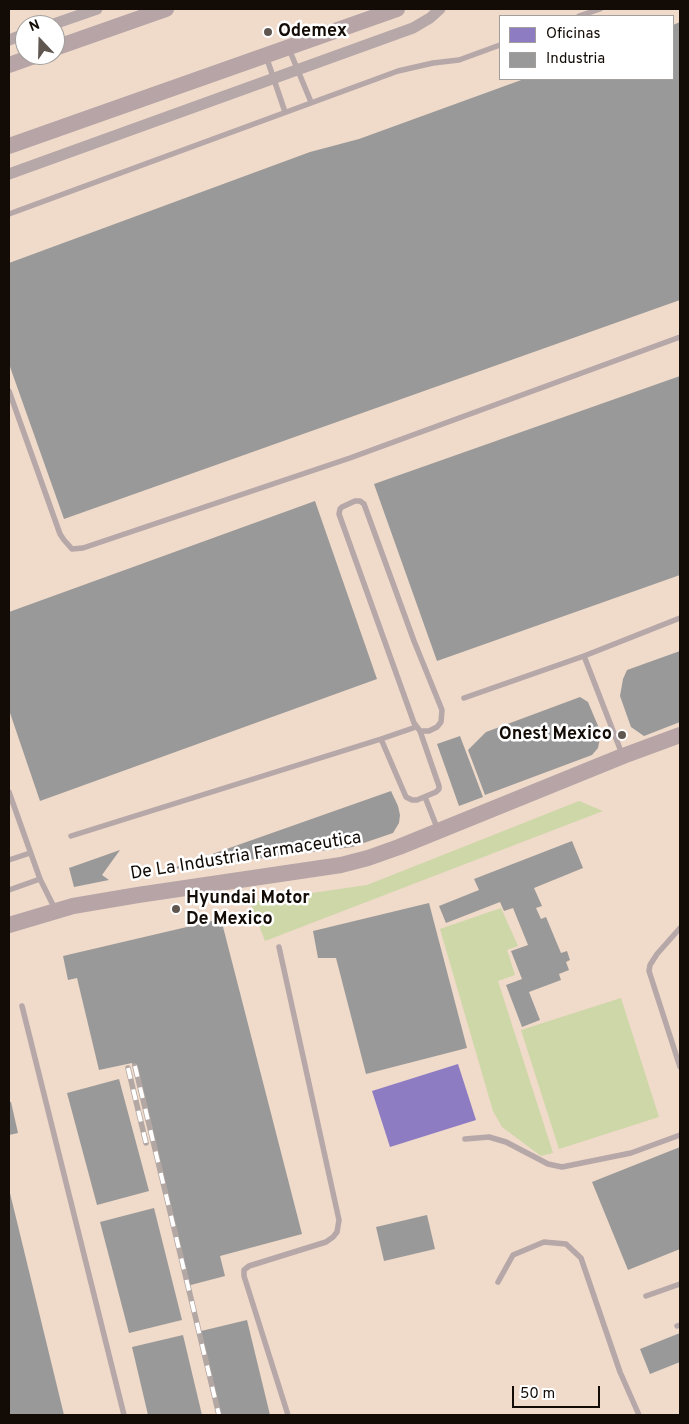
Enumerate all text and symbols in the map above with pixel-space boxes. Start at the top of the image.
north arrow [15,15,65,65]
legend [499,15,674,80]
text: N [27,17,43,36]
place label: Odemex [278,21,347,43]
text: Oficinas [546,25,601,44]
marker: Odemex [262,26,274,38]
text: Industria [546,50,605,69]
place label: Onest Mexico [499,724,612,746]
marker: Onest Mexico [616,729,628,741]
street label: De La Industria Farmaceutica [129,828,363,886]
place label: Hyundai Motor De Mexico [186,888,310,931]
marker: Hyundai Motor De Mexico [170,903,182,915]
scale bar [514,1376,602,1408]
text: 50 m [520,1385,555,1404]

